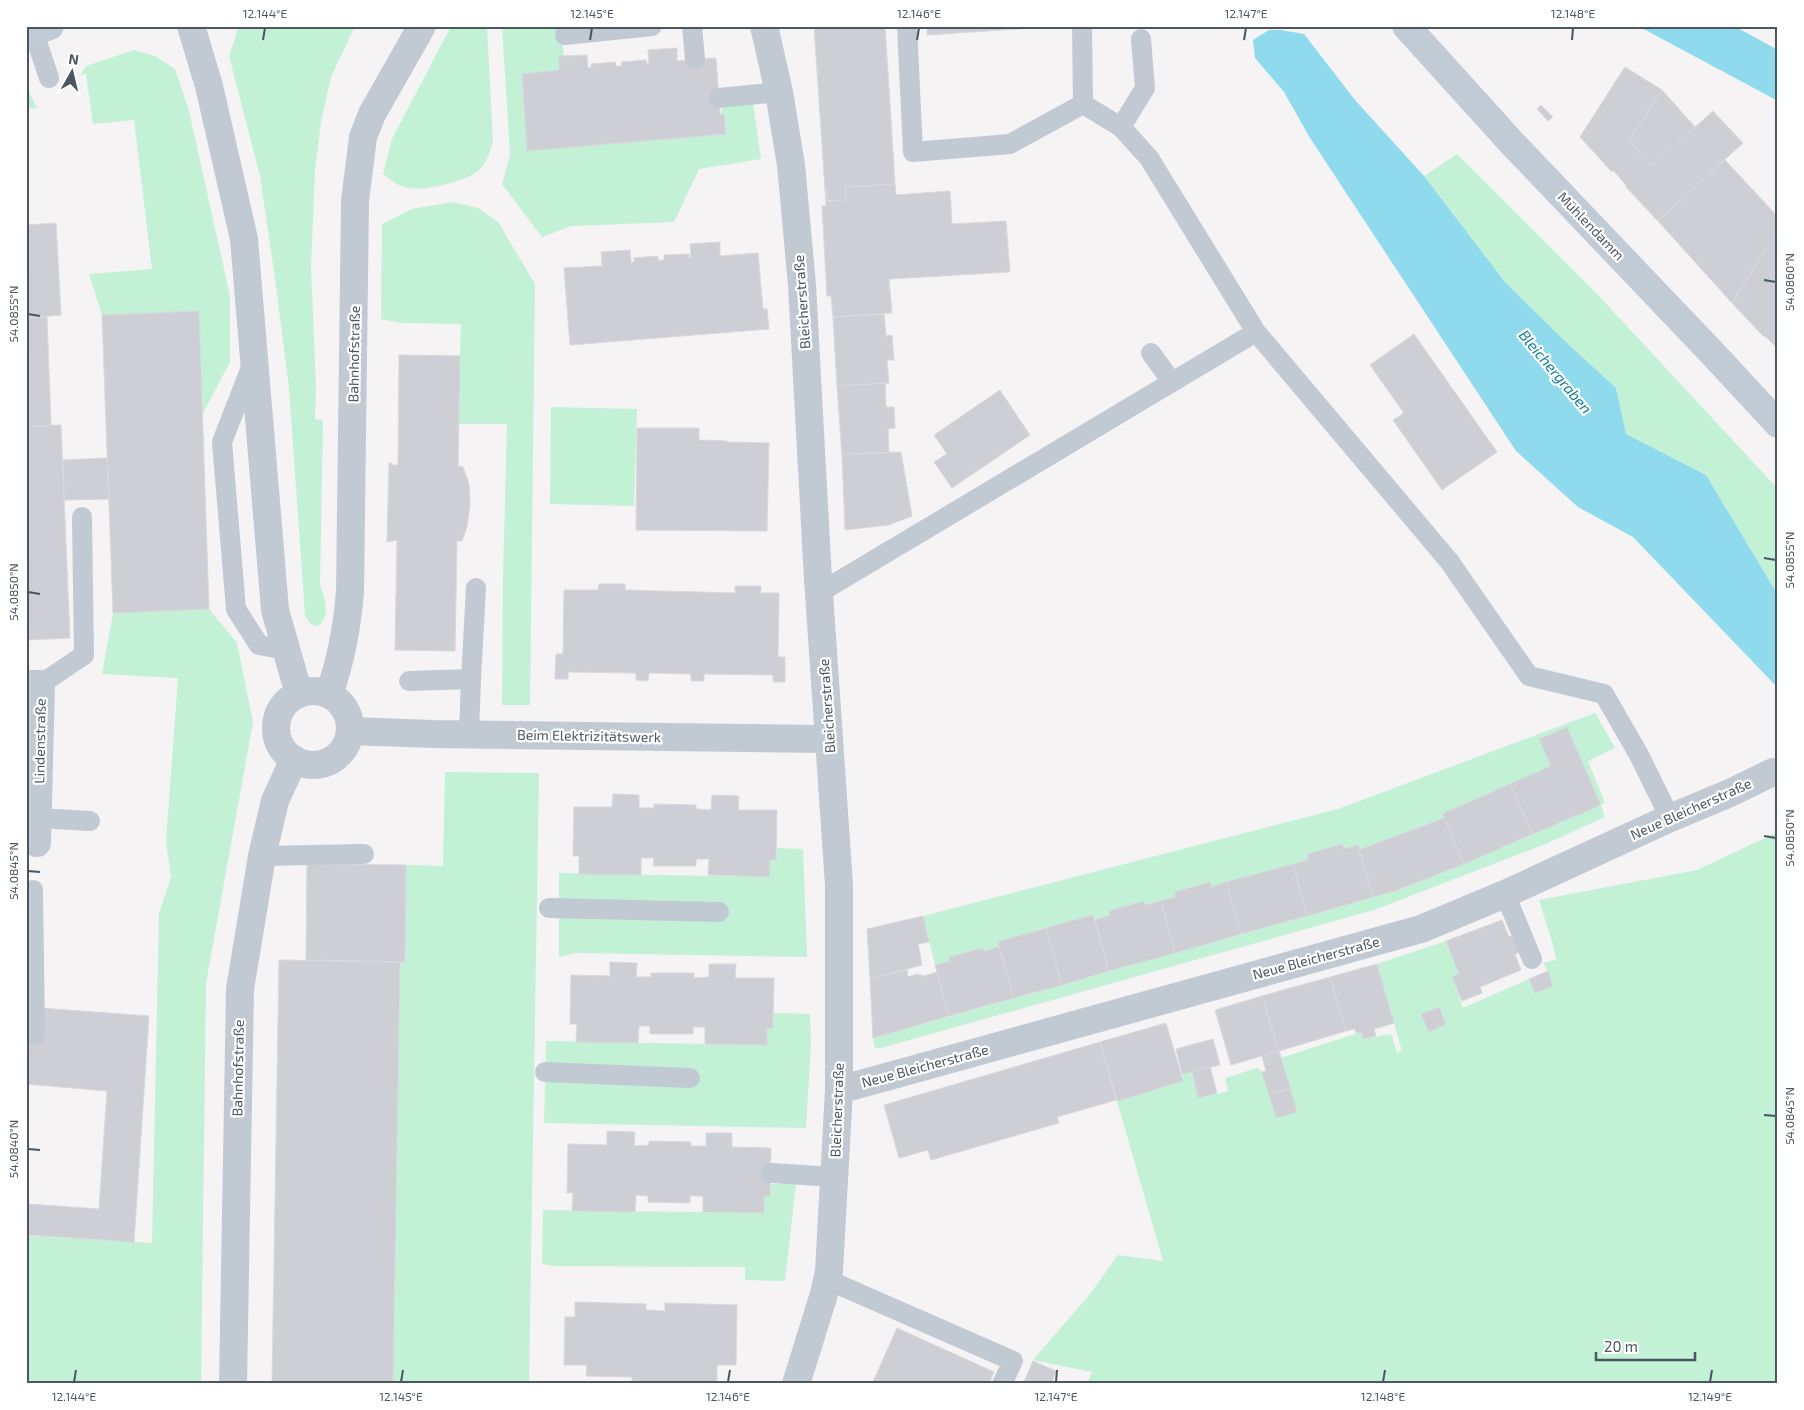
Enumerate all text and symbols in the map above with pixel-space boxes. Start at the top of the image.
text: 12.144°E [243,6,287,20]
text: 12.145°E [570,6,614,20]
text: 12.146°E [897,6,941,20]
text: 12.147°E [1224,6,1268,20]
text: 12.148°E [1551,6,1595,20]
north arrow [48,48,98,98]
text: N [68,50,80,68]
street label: Mühlendamm [1555,188,1628,263]
text: 54.0860°N [1782,253,1796,311]
street label: Bleicherstraße [790,254,813,350]
text: 54.0855°N [6,286,20,342]
street label: Bahnhofstraße [344,305,363,403]
water label: Bleichergraben [1516,326,1596,417]
text: 54.0855°N [1782,532,1796,588]
text: 54.0850°N [6,563,20,621]
street label: Bleicherstraße [815,658,838,754]
street label: Lindenstraße [30,698,49,784]
street label: Beim Elektrizitätswerk [517,726,661,745]
street label: Neue Bleicherstraße [1628,774,1754,843]
text: 54.0850°N [1782,809,1796,867]
text: 54.0845°N [6,842,20,900]
street label: Neue Bleicherstraße [1251,932,1381,983]
street label: Bahnhofstraße [228,1019,247,1117]
street label: Neue Bleicherstraße [860,1040,990,1091]
street label: Bleicherstraße [826,1062,847,1158]
text: 54.0845°N [1782,1087,1796,1145]
text: 54.0840°N [6,1120,20,1178]
scale bar [1596,1330,1695,1362]
text: 20 m [1604,1337,1638,1355]
text: 12.144°E [52,1389,96,1403]
text: 12.145°E [379,1389,423,1403]
text: 12.146°E [706,1389,750,1403]
text: 12.147°E [1034,1389,1078,1403]
text: 12.148°E [1361,1389,1405,1403]
text: 12.149°E [1688,1389,1732,1403]

